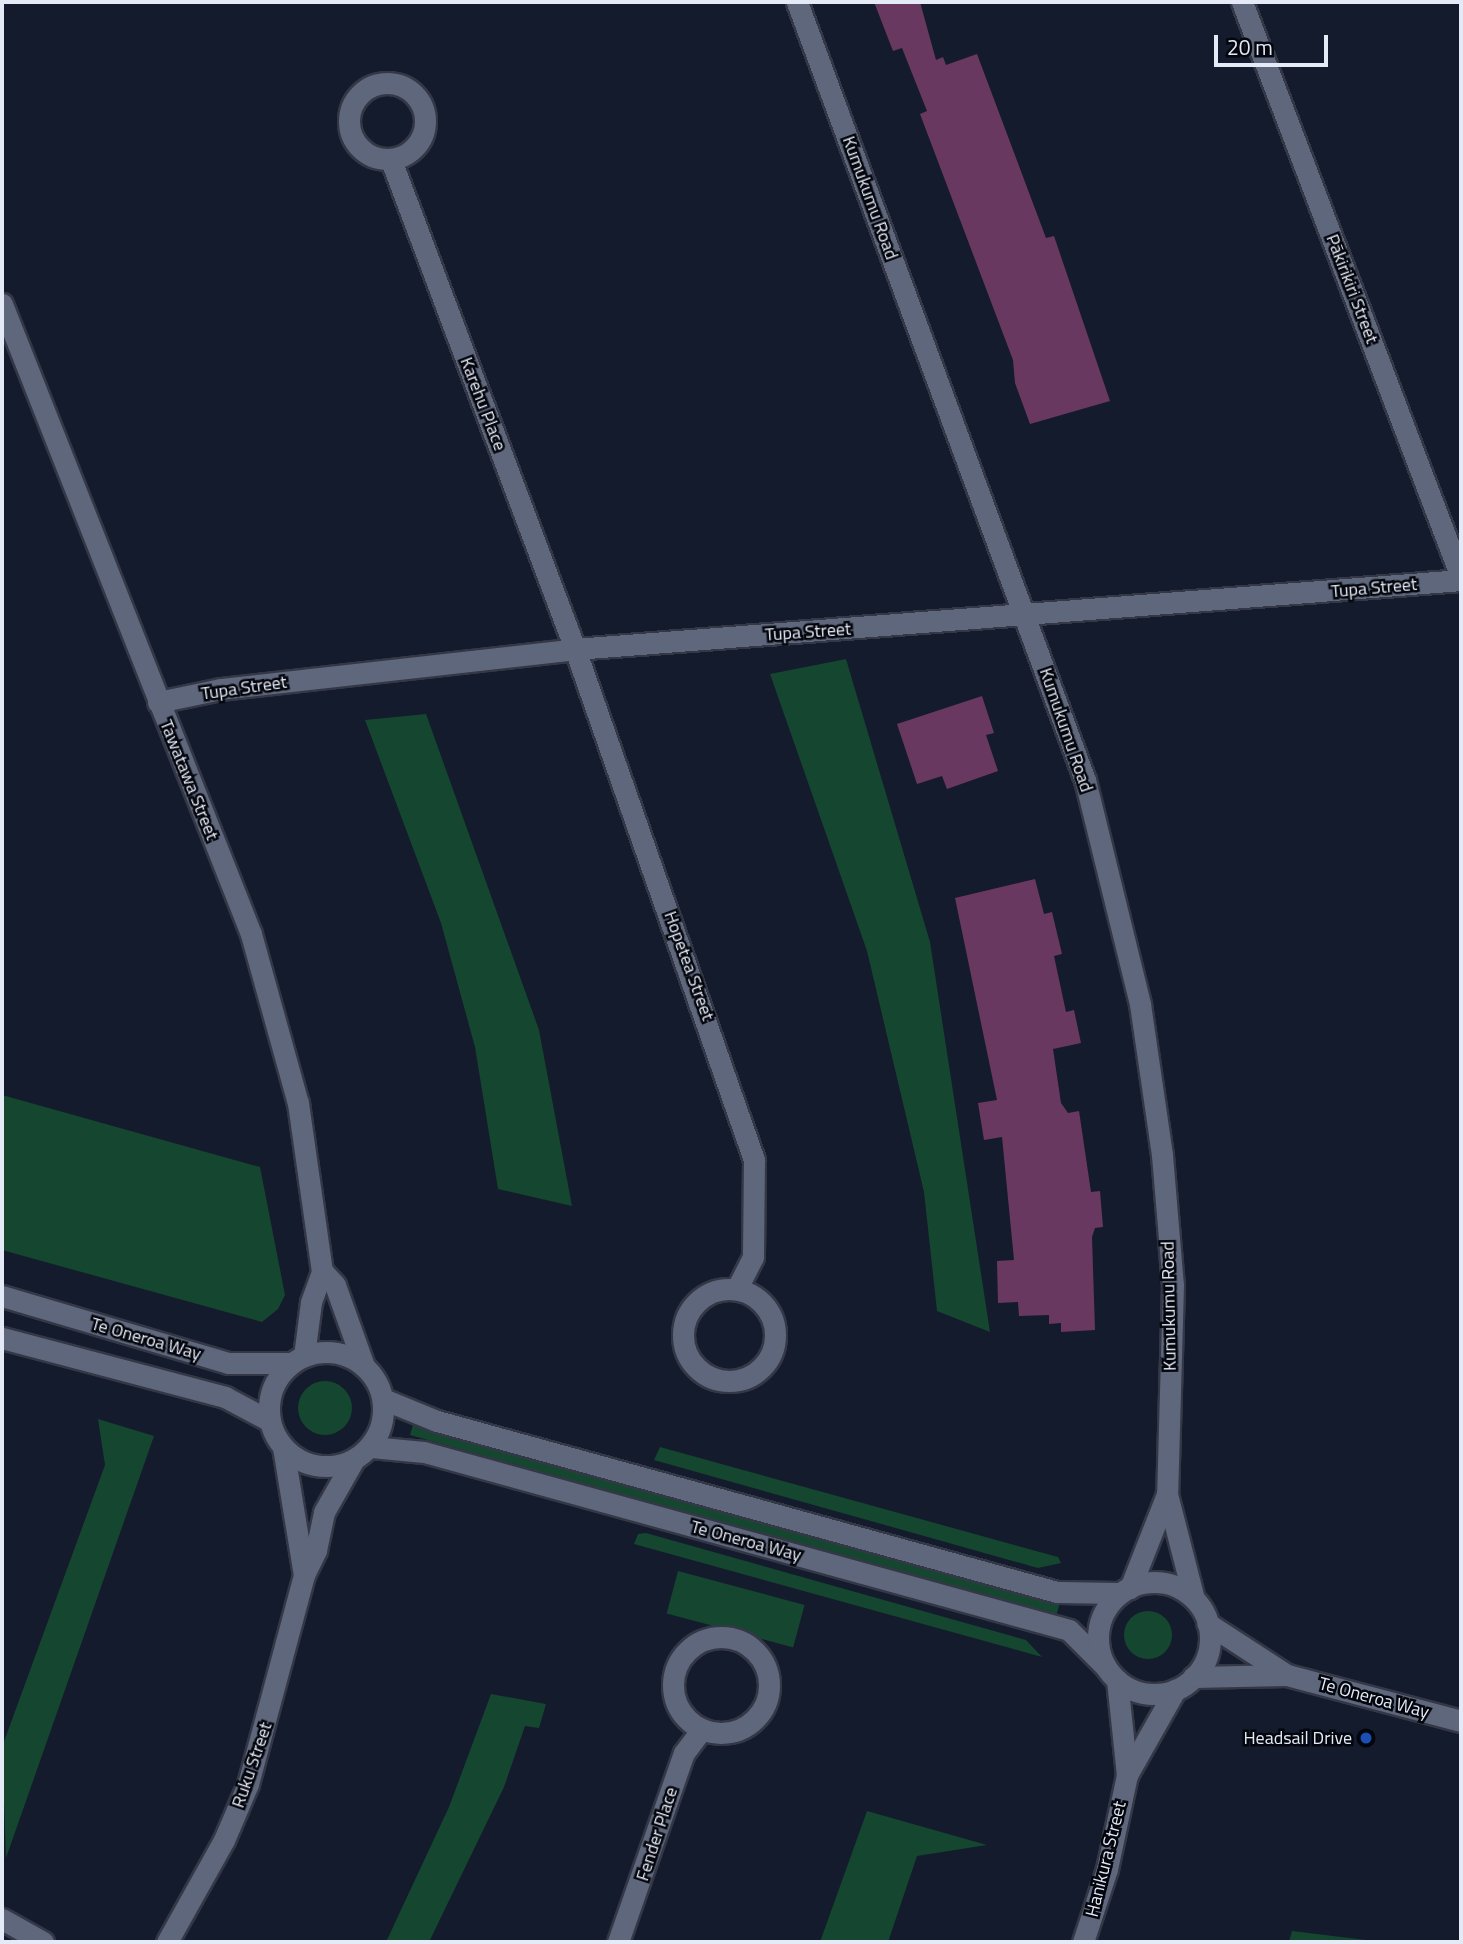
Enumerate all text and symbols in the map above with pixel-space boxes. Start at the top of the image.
scale bar [1218,21,1332,65]
text: 20 m [1227,31,1273,63]
street label: Kumukumu Road [838,133,902,263]
street label: Pākirikiri Street [1321,231,1383,347]
street label: Karehu Place [455,354,511,454]
street label: Tupa Street [1330,573,1418,603]
street label: Tupa Street [764,618,852,646]
street label: Kumukumu Road [1035,665,1097,795]
street label: Tupa Street [200,671,288,705]
street label: Tawatawa Street [155,717,223,843]
street label: Hopetea Street [659,908,719,1024]
street label: Kumukumu Road [1157,1241,1181,1371]
street label: Te Oneroa Way [89,1313,203,1365]
street label: Te Oneroa Way [688,1516,804,1566]
street label: Te Oneroa Way [1316,1673,1432,1723]
street label: Ruku Street [227,1719,277,1811]
place label: Headsail Drive [1243,1727,1352,1749]
marker: Headsail Drive [1358,1730,1374,1746]
street label: Fender Place [632,1784,682,1884]
street label: Hanikura Street [1081,1799,1131,1919]

